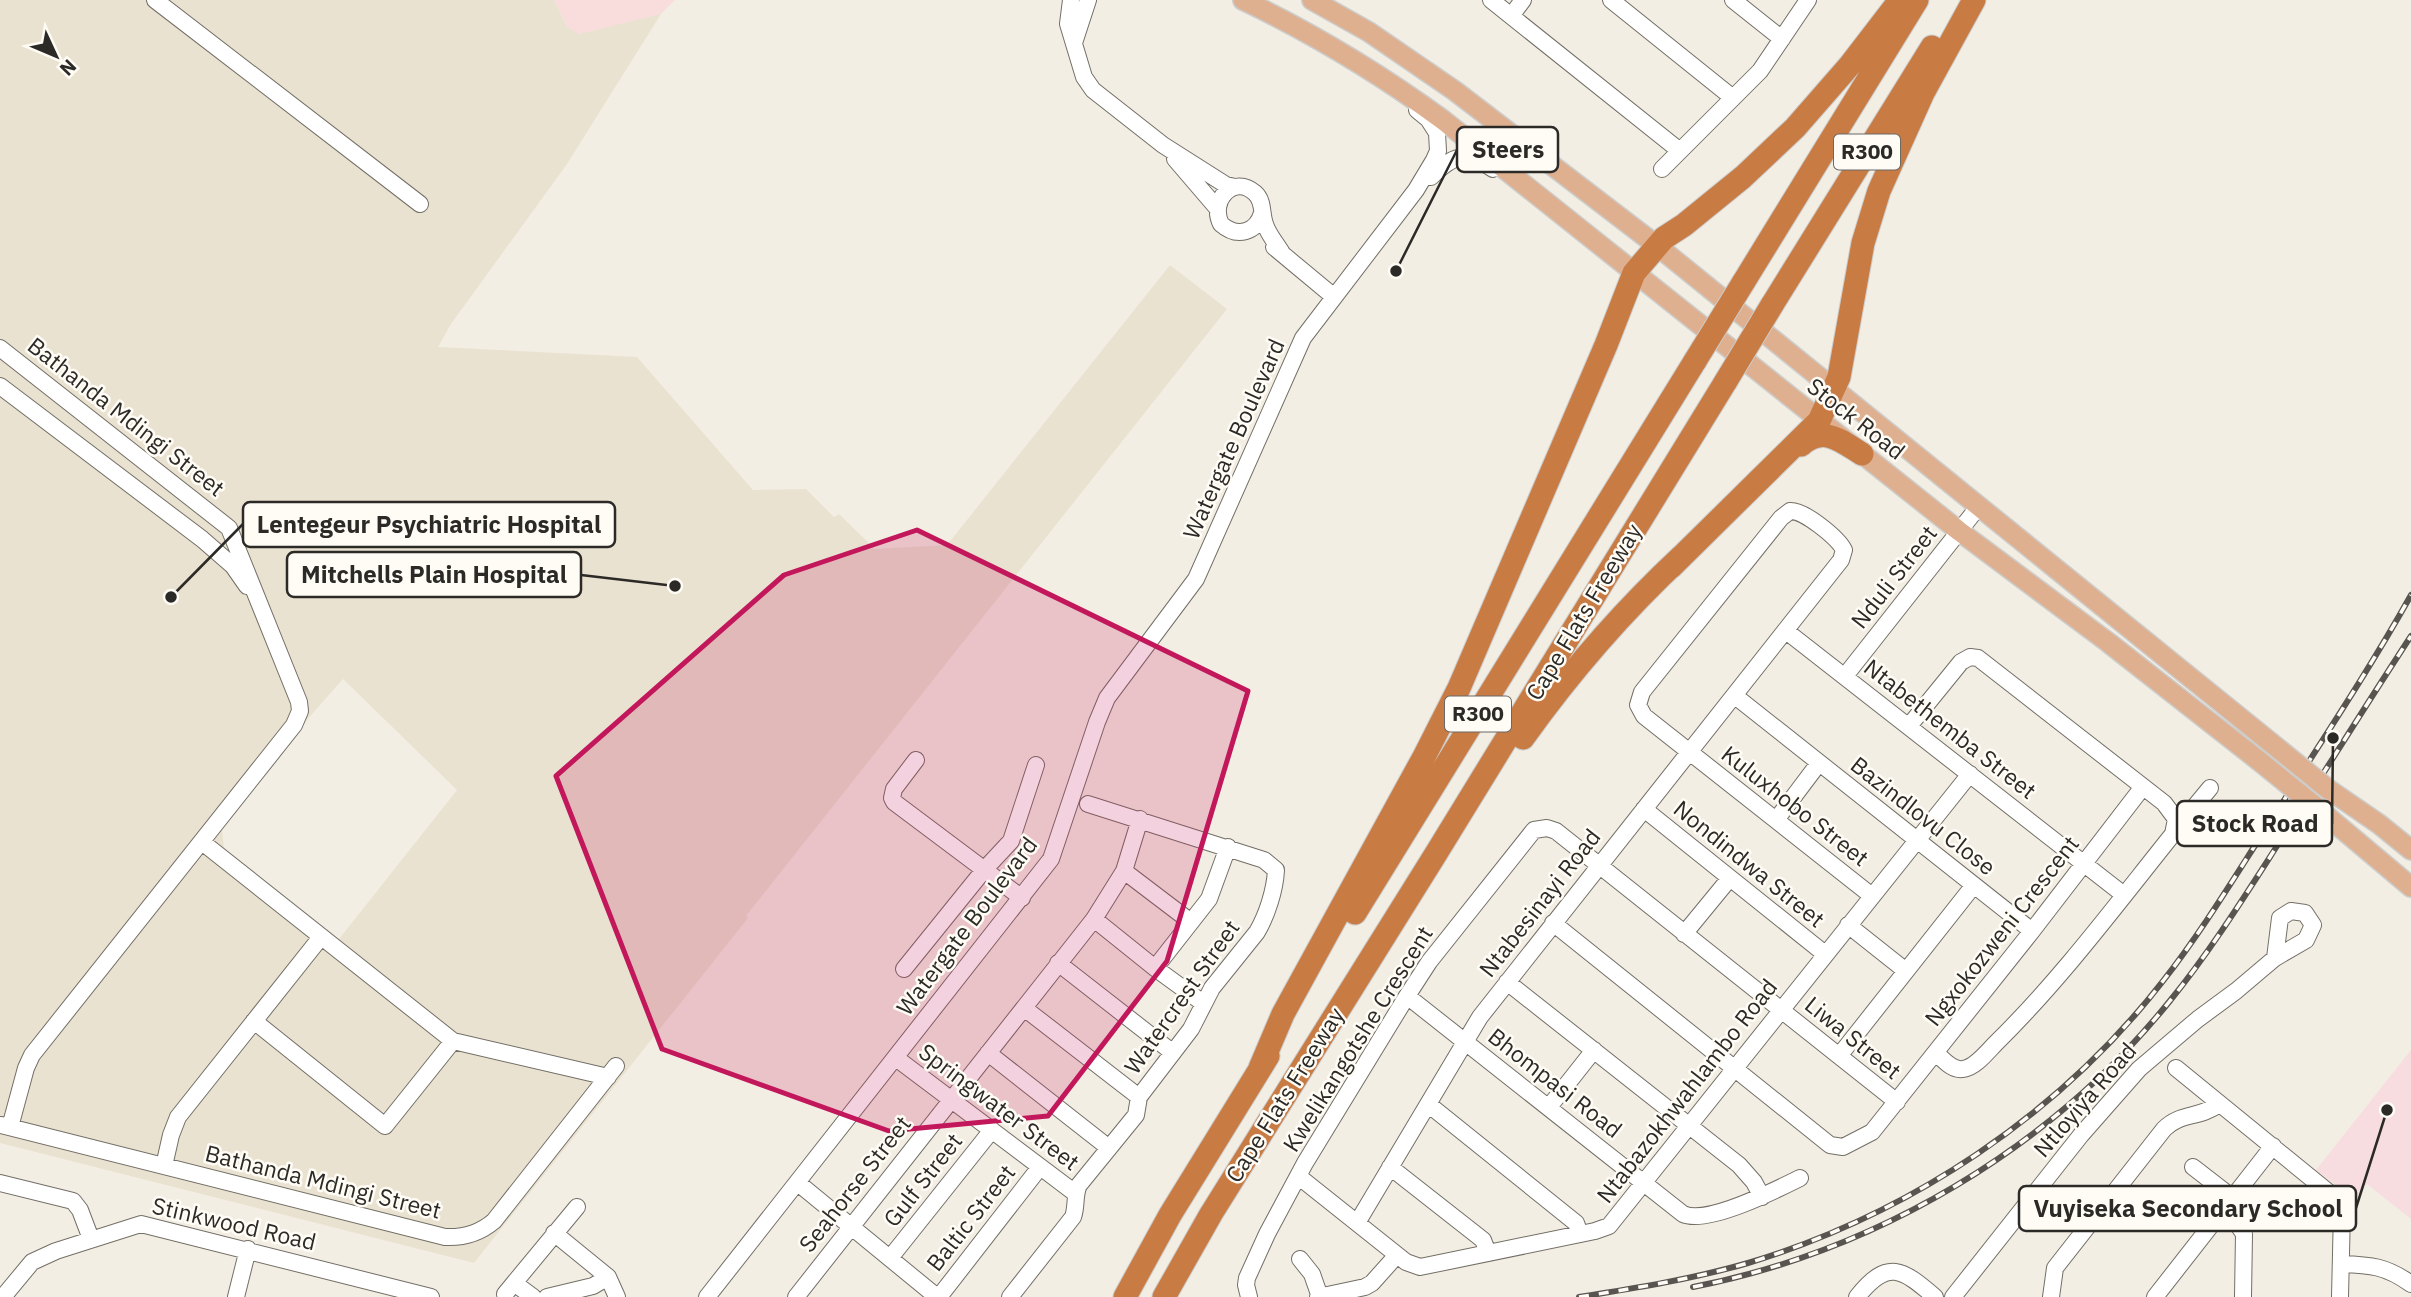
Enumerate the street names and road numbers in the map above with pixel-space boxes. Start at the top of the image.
road number: R300 [1834,134,1900,170]
street label: Bathanda Mdingi Street [22,330,231,503]
street label: Watergate Boulevard [1175,334,1291,543]
street label: Stock Road [1802,371,1912,466]
street label: Cape Flats Freeway [1519,517,1648,705]
street label: Nduli Street [1843,519,1943,634]
street label: Ntabethemba Street [1858,652,2043,805]
road number: R300 [1445,696,1511,732]
street label: Kuluxhobo Street [1716,738,1875,872]
street label: Bazindlovu Close [1845,749,2002,881]
street label: Nondindwa Street [1668,793,1831,933]
street label: Ntabesinayi Road [1472,822,1607,983]
street label: Ngxokozweni Crescent [1917,829,2085,1032]
street label: Watergate Boulevard [889,830,1043,1021]
street label: Watercrest Street [1117,913,1246,1079]
street label: Kwelikangotshe Crescent [1275,920,1439,1157]
street label: Ntabazokhwahlambo Road [1589,972,1783,1209]
street label: Liwa Street [1799,989,1908,1085]
street label: Cape Flats Freeway [1218,1001,1350,1188]
street label: Bhompasi Road [1483,1021,1629,1144]
street label: Springwater Street [913,1036,1086,1176]
street label: Ntloyiya Road [2026,1036,2142,1163]
street label: Seahorse Street [792,1109,917,1258]
street label: Gulf Street [876,1126,968,1232]
street label: Bathanda Mdingi Street [202,1137,444,1225]
street label: Baltic Street [919,1158,1021,1277]
street label: Stinkwood Road [149,1190,319,1256]

